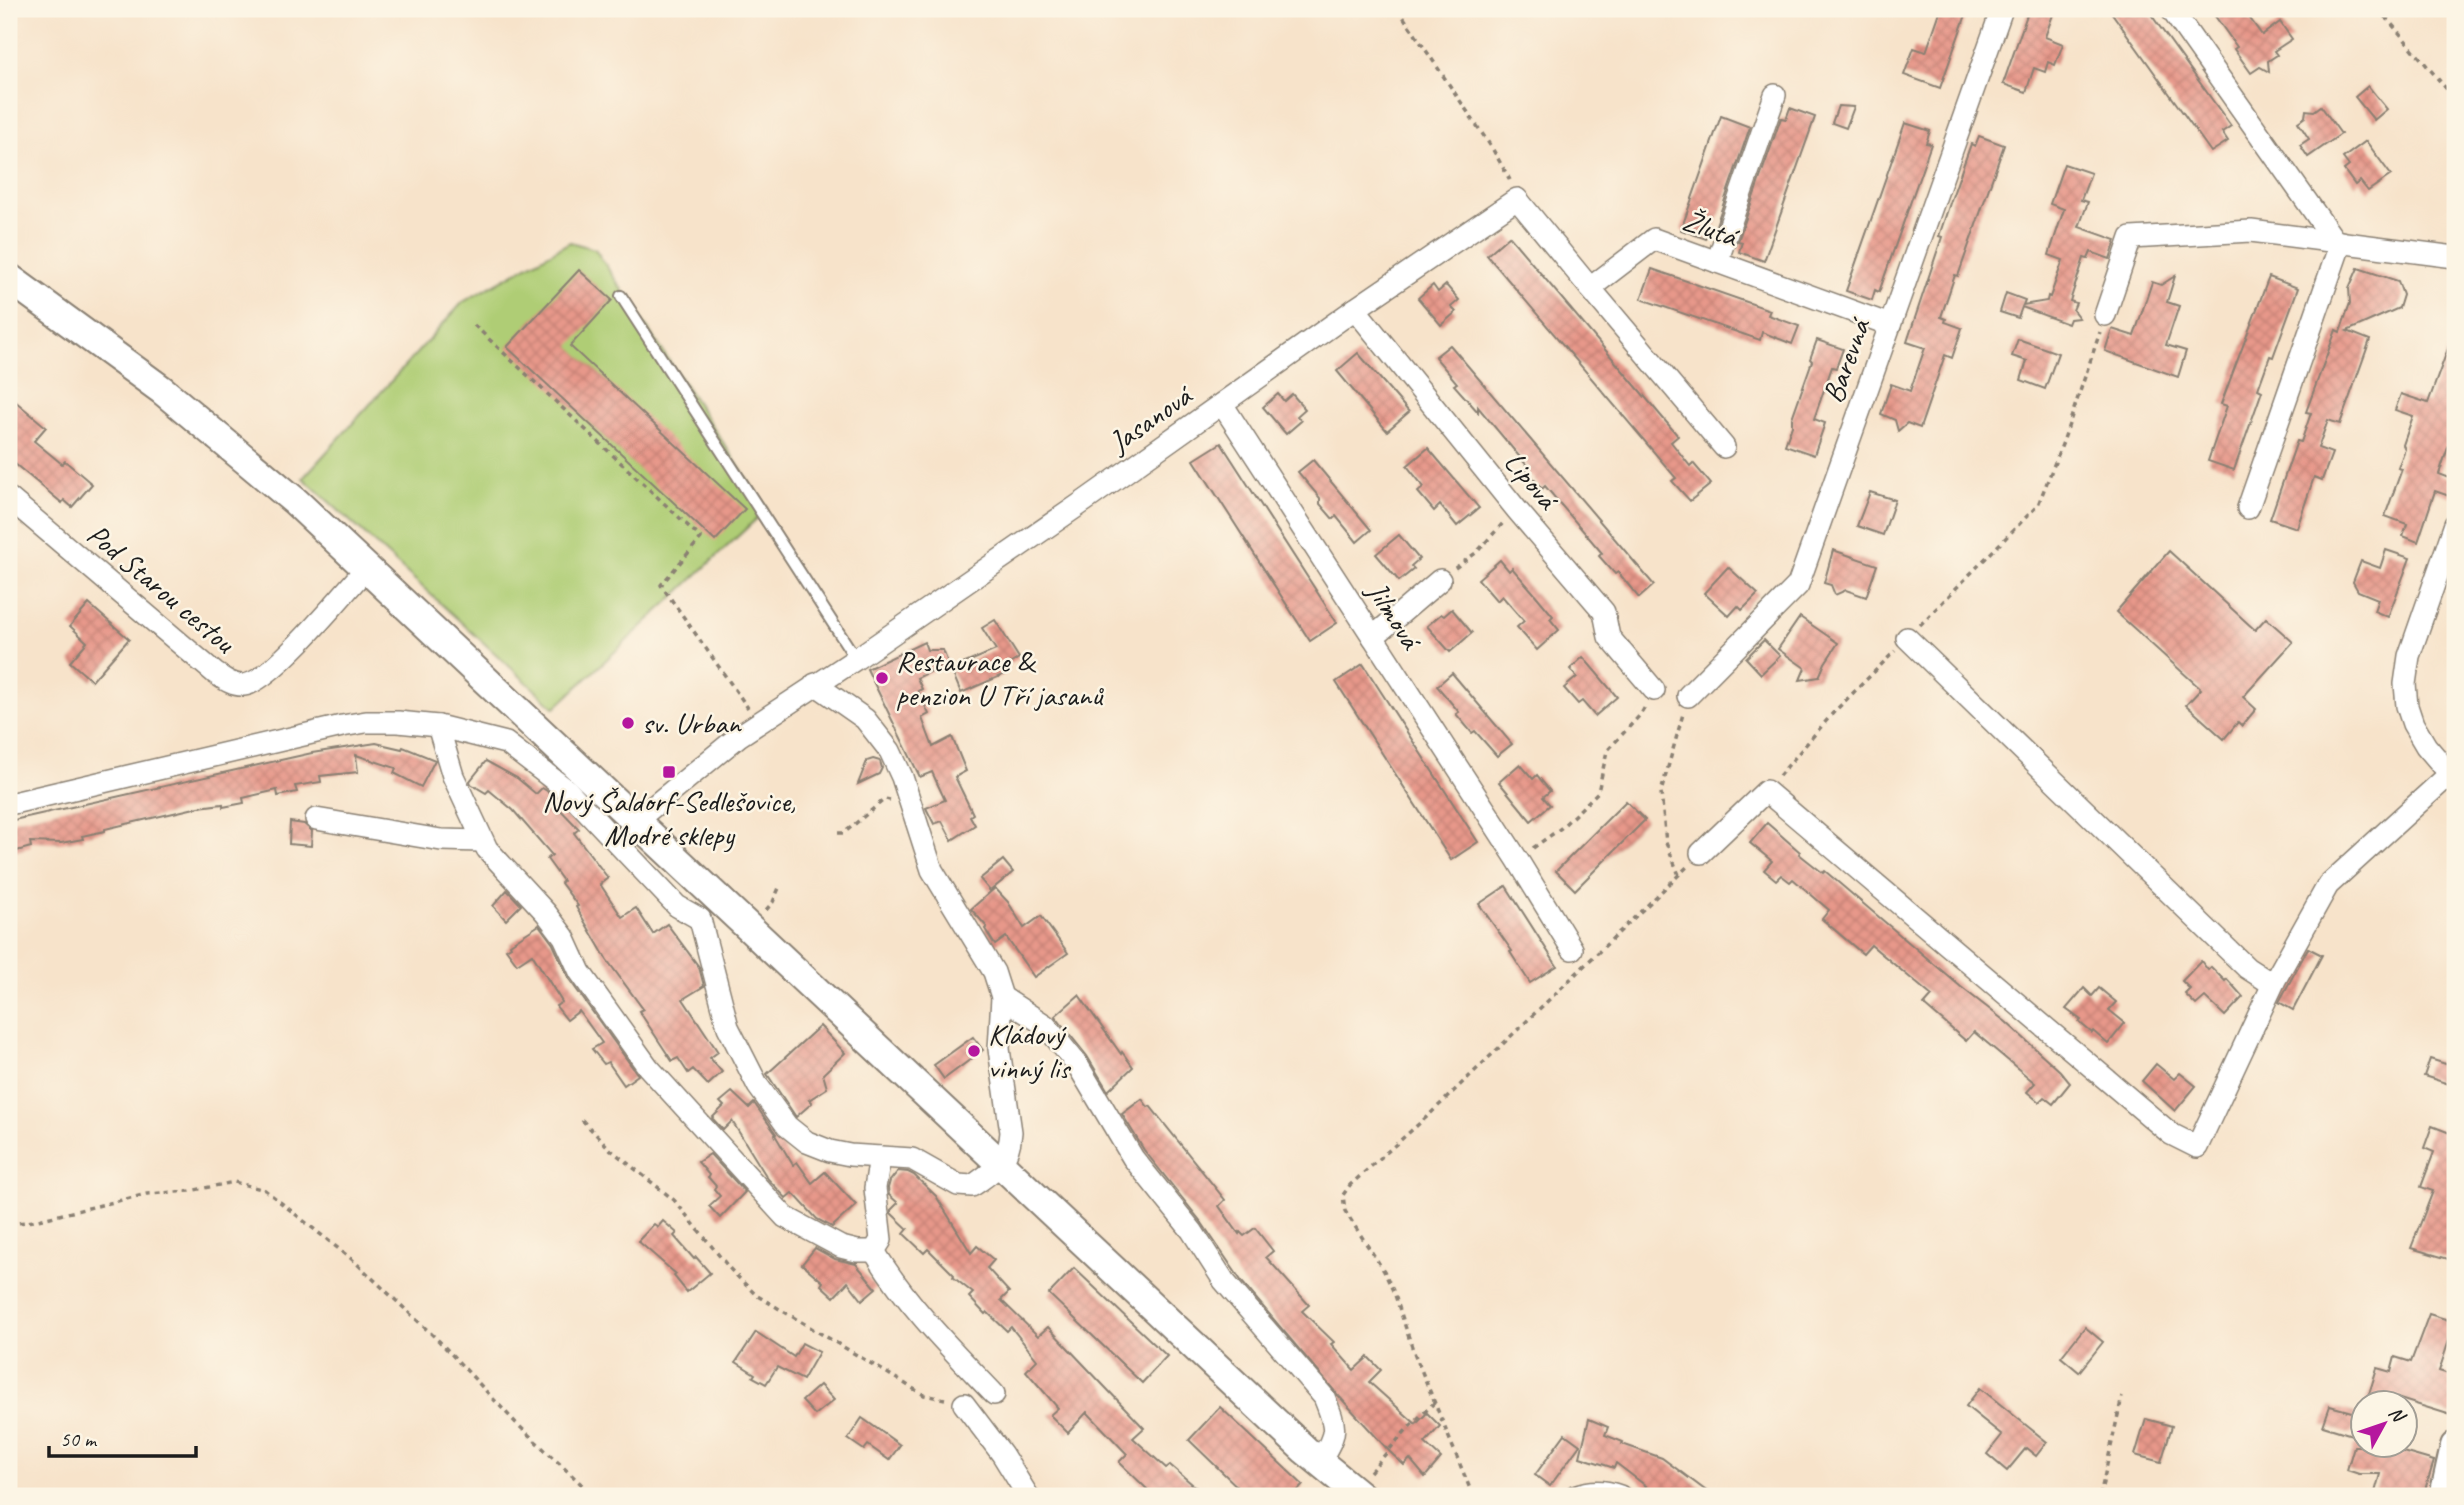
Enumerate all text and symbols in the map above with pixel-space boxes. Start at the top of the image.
street label: Žlutá [1678,201,1745,256]
street label: Barevná [1813,311,1880,408]
street label: Jasanová [1100,376,1201,462]
street label: Lipová [1496,443,1568,519]
street label: Pod Starou cestou [79,515,244,662]
street label: Jilmová [1357,573,1431,658]
place label: Restaurace & penzion U Tří jasanů [896,642,1104,714]
marker: Restaurace & penzion U Tří jasanů [874,670,890,686]
place label: sv. Urban [642,704,742,742]
marker: sv. Urban [620,715,636,731]
marker: Nový Šaldorf-Sedlešovice, Modré sklepy [661,764,677,780]
place label: Nový Šaldorf-Sedlešovice, Modré sklepy [542,782,796,854]
place label: Kládový vinný lis [988,1015,1072,1087]
marker: Kládový vinný lis [966,1043,982,1059]
north arrow [2348,1390,2418,1460]
text: N [2383,1401,2411,1428]
scale bar [49,1414,196,1458]
text: 50 m [60,1426,98,1452]

